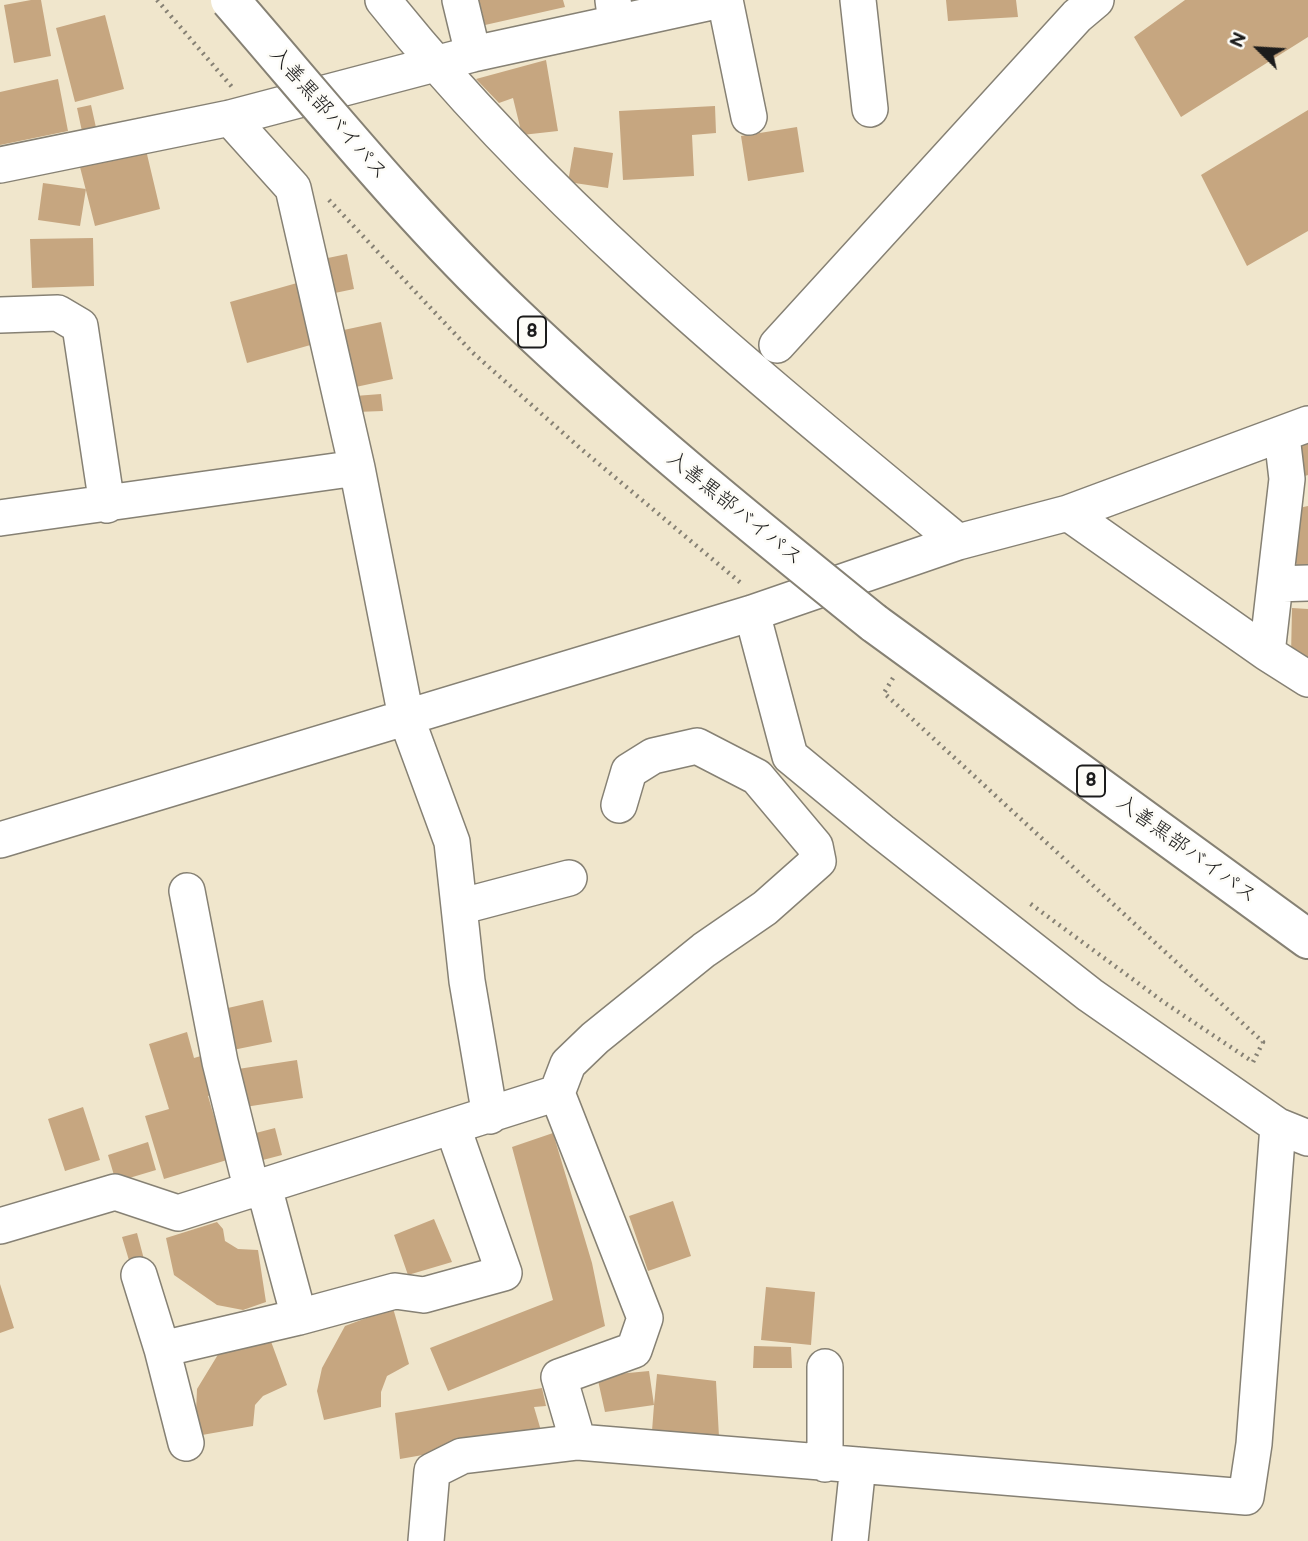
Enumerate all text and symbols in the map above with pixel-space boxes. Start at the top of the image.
north arrow [1224,14,1294,84]
text: N [1226,29,1253,51]
street label: 入善黒部バイパス [263,42,393,186]
road number: 8 [518,316,546,348]
street label: 入善黒部バイパス [661,446,807,572]
road number: 8 [1077,766,1105,796]
street label: 入善黒部バイパス [1111,790,1261,910]

